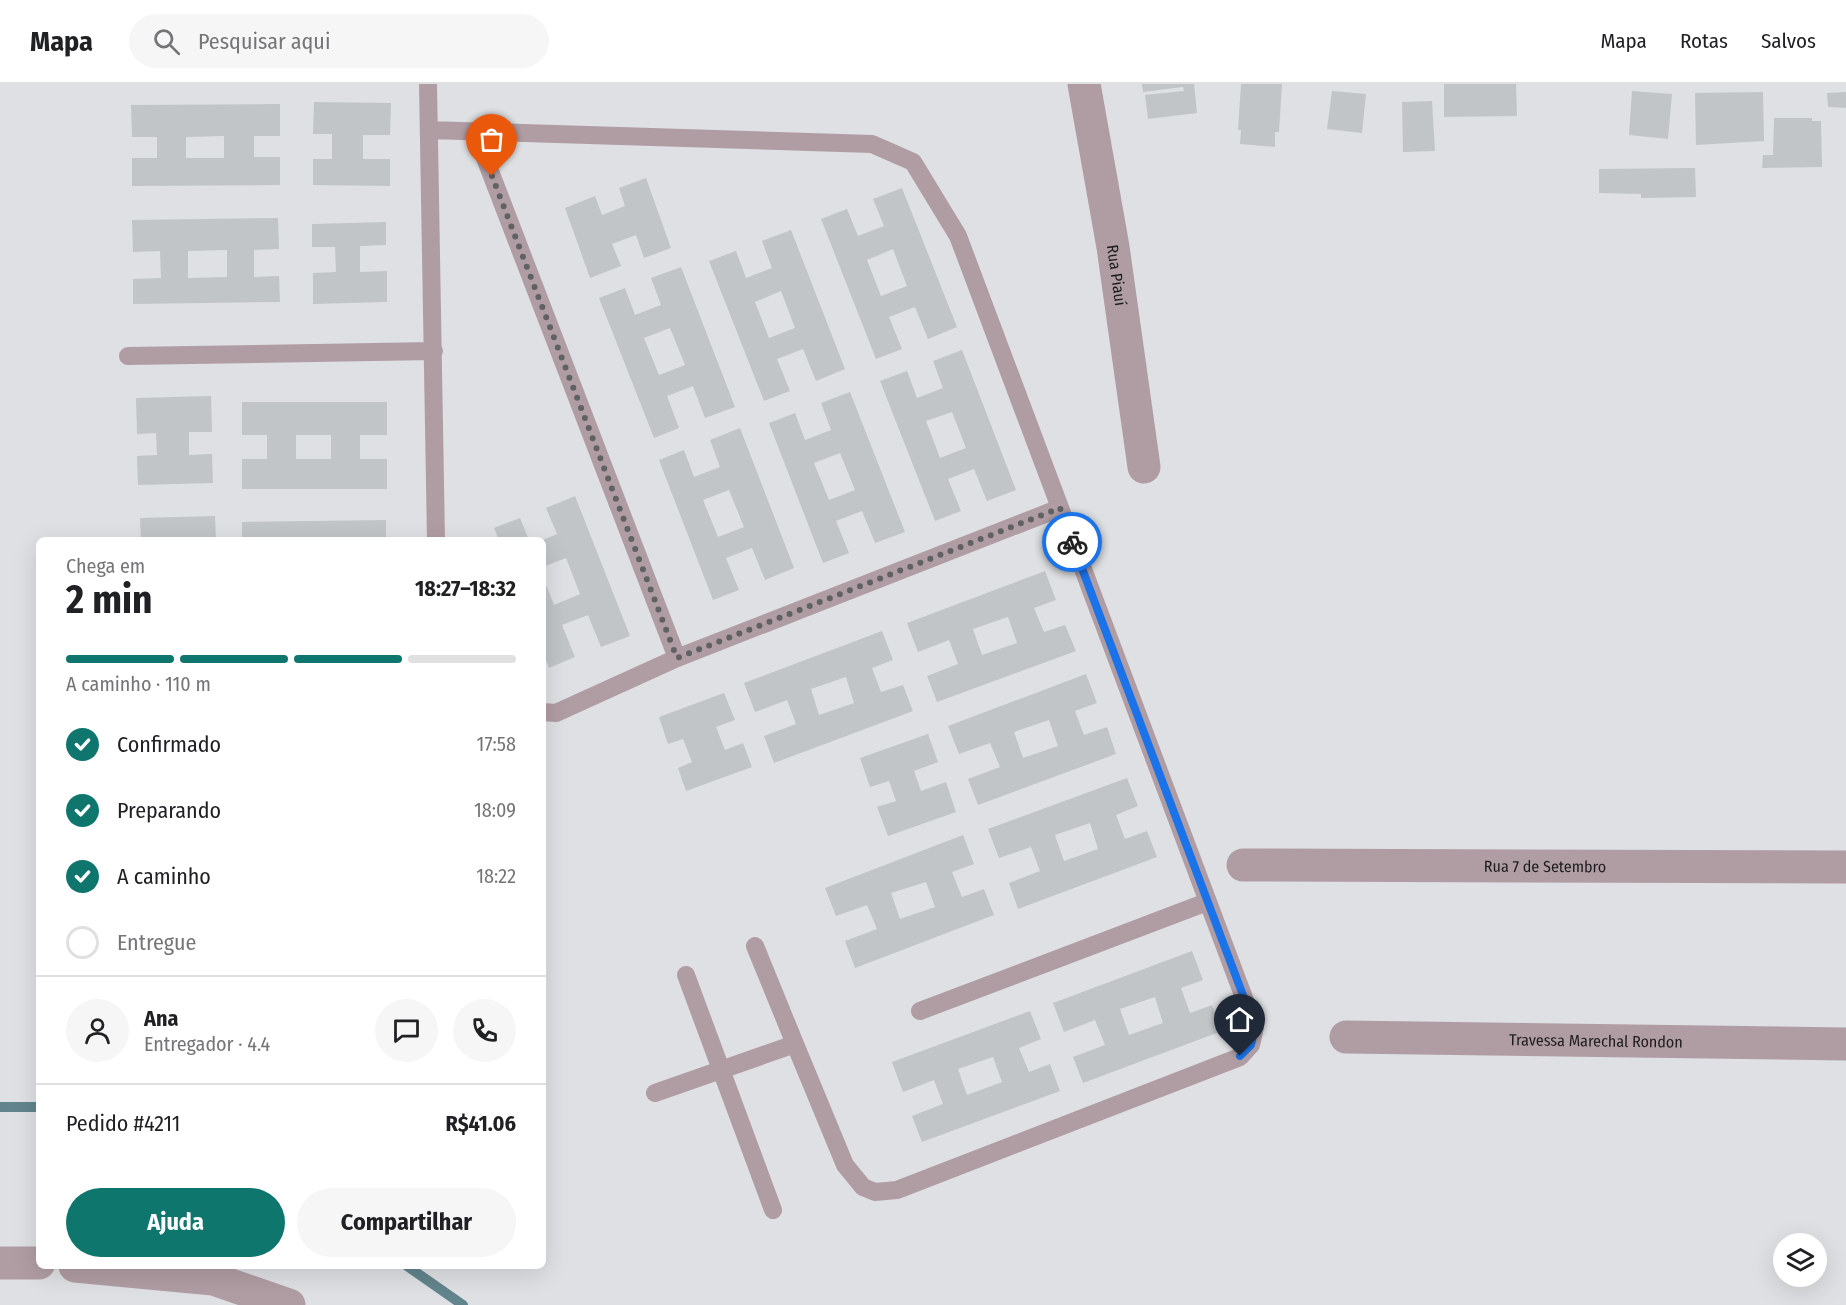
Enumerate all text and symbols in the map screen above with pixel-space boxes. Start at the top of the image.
search box [129,14,549,68]
text: Mapa [30,25,93,58]
icon: search [150,25,183,58]
text: Pesquisar aqui [198,28,330,55]
text: Mapa [1600,28,1647,54]
text: Rotas [1680,28,1728,54]
text: Salvos [1761,28,1816,54]
pin [466,114,517,176]
icon: bag [475,123,508,156]
street label: Rua Piauí [1103,243,1131,307]
courier [1042,512,1102,572]
icon: bike [1056,526,1089,559]
text: Chega em [66,554,145,578]
text: 18:27–18:32 [415,575,516,602]
text: 2 min [66,577,152,623]
text: A caminho · 110 m [66,672,211,696]
icon: check [66,728,99,761]
text: Confirmado [117,731,221,758]
text: 17:58 [477,732,516,756]
icon: check [66,794,99,827]
text: Preparando [117,797,221,824]
text: 18:09 [474,798,516,822]
street label: Rua 7 de Setembro [1484,856,1606,876]
icon: check [66,860,99,893]
text: A caminho [117,863,211,890]
text: 18:22 [476,864,516,888]
text: Entregue [117,929,196,956]
pin [1214,994,1265,1056]
button: person [66,999,129,1062]
button: chat [375,999,438,1062]
button: phone [453,999,516,1062]
icon: home [1223,1003,1256,1036]
text: Ana [144,1005,178,1032]
street label: Travessa Marechal Rondon [1509,1030,1683,1051]
text: Entregador · 4.4 [144,1032,270,1056]
text: Pedido #4211 [66,1110,180,1137]
text: R$41.06 [445,1110,516,1137]
button: Ajuda [66,1188,285,1257]
button: Compartilhar [297,1188,516,1257]
map controls [1773,1233,1827,1287]
button: layers [1773,1233,1827,1287]

